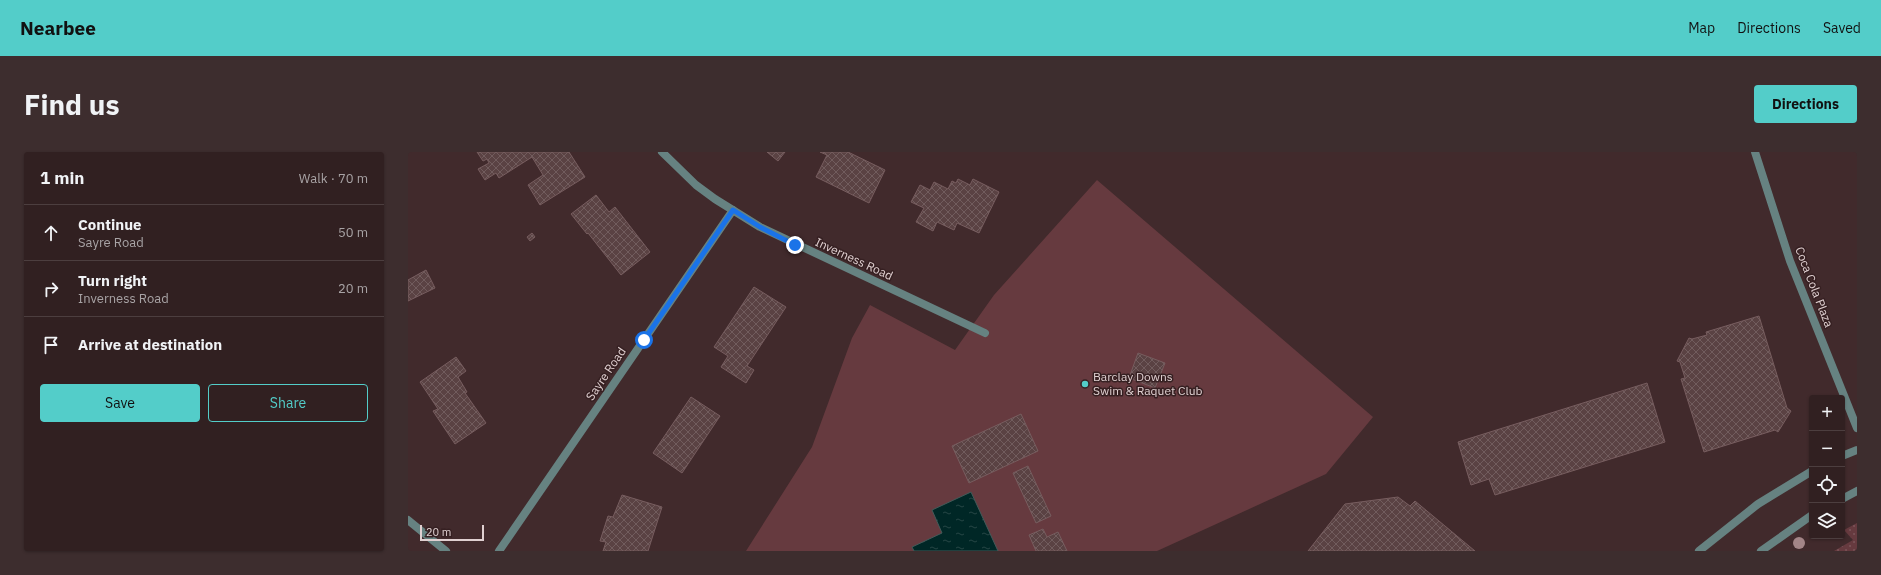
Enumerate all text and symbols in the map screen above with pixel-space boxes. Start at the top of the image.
text: Nearbee [20,16,96,40]
text: Map [1688,19,1715,37]
text: Directions [1737,19,1801,37]
text: Saved [1823,19,1861,37]
button: Directions [1754,85,1857,123]
text: Find us [24,86,120,123]
text: 1 min [40,167,84,189]
text: Walk · 70 m [299,170,368,187]
text: Continue [78,215,142,234]
icon: ahead [40,222,62,244]
text: 50 m [338,224,368,241]
text: Sayre Road [78,234,144,251]
street label: Inverness Road [813,234,895,283]
route end [786,236,804,254]
street label: Coca Cola Plaza [1792,244,1837,330]
text: Turn right [78,271,147,290]
icon: right [40,278,62,300]
text: 20 m [338,280,368,297]
text: Inverness Road [78,290,169,307]
route start [635,331,653,349]
icon: arrive [40,334,62,356]
text: Arrive at destination [78,335,222,354]
street label: Sayre Road [582,344,629,403]
place label: Barclay Downs Swim & Raquet Club [1093,369,1203,398]
marker: Barclay Downs Swim & Raquet Club [1080,379,1090,389]
button: Save [40,384,200,422]
button: Share [208,384,368,422]
map controls [1809,395,1845,539]
button: + [1809,395,1845,431]
button: − [1809,431,1845,467]
button: locate [1809,467,1845,503]
button: layers [1809,503,1845,539]
scale bar [420,523,484,542]
text: 20 m [426,525,451,539]

